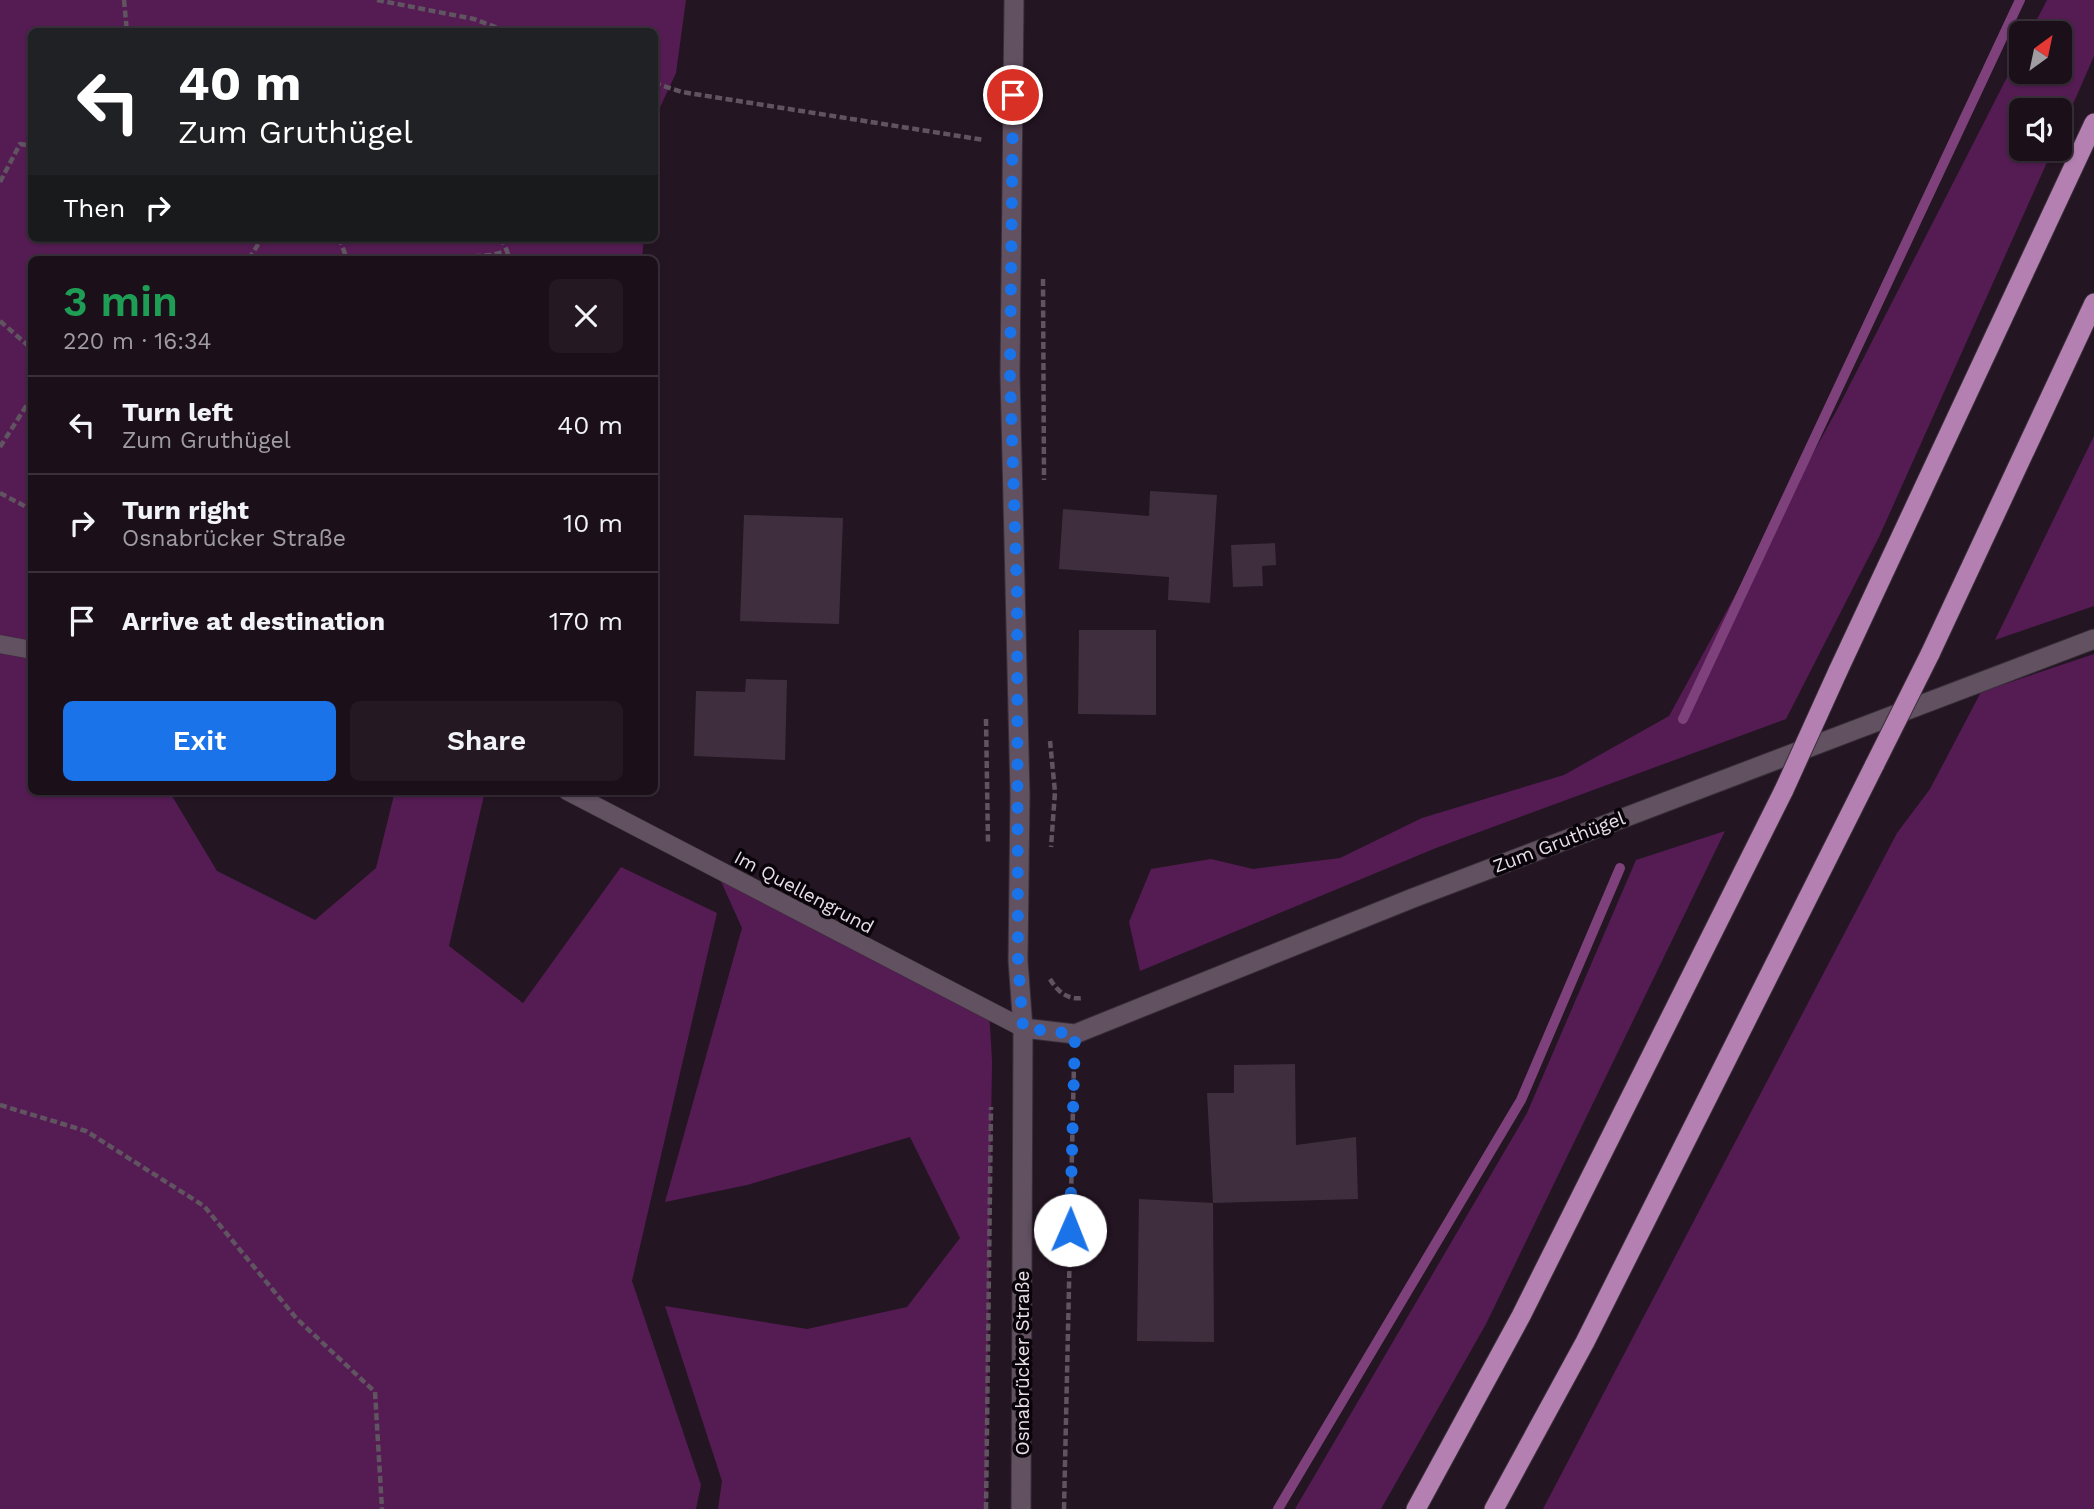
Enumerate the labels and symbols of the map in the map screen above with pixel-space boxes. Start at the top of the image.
north arrow [2009,21,2072,84]
pin [983,65,1043,125]
street label: Zum Gruthügel [1490,806,1628,878]
street label: Im Quellengrund [730,846,878,938]
position arrow [1033,1193,1107,1267]
street label: Osnabrücker Straße [1011,1270,1034,1456]

